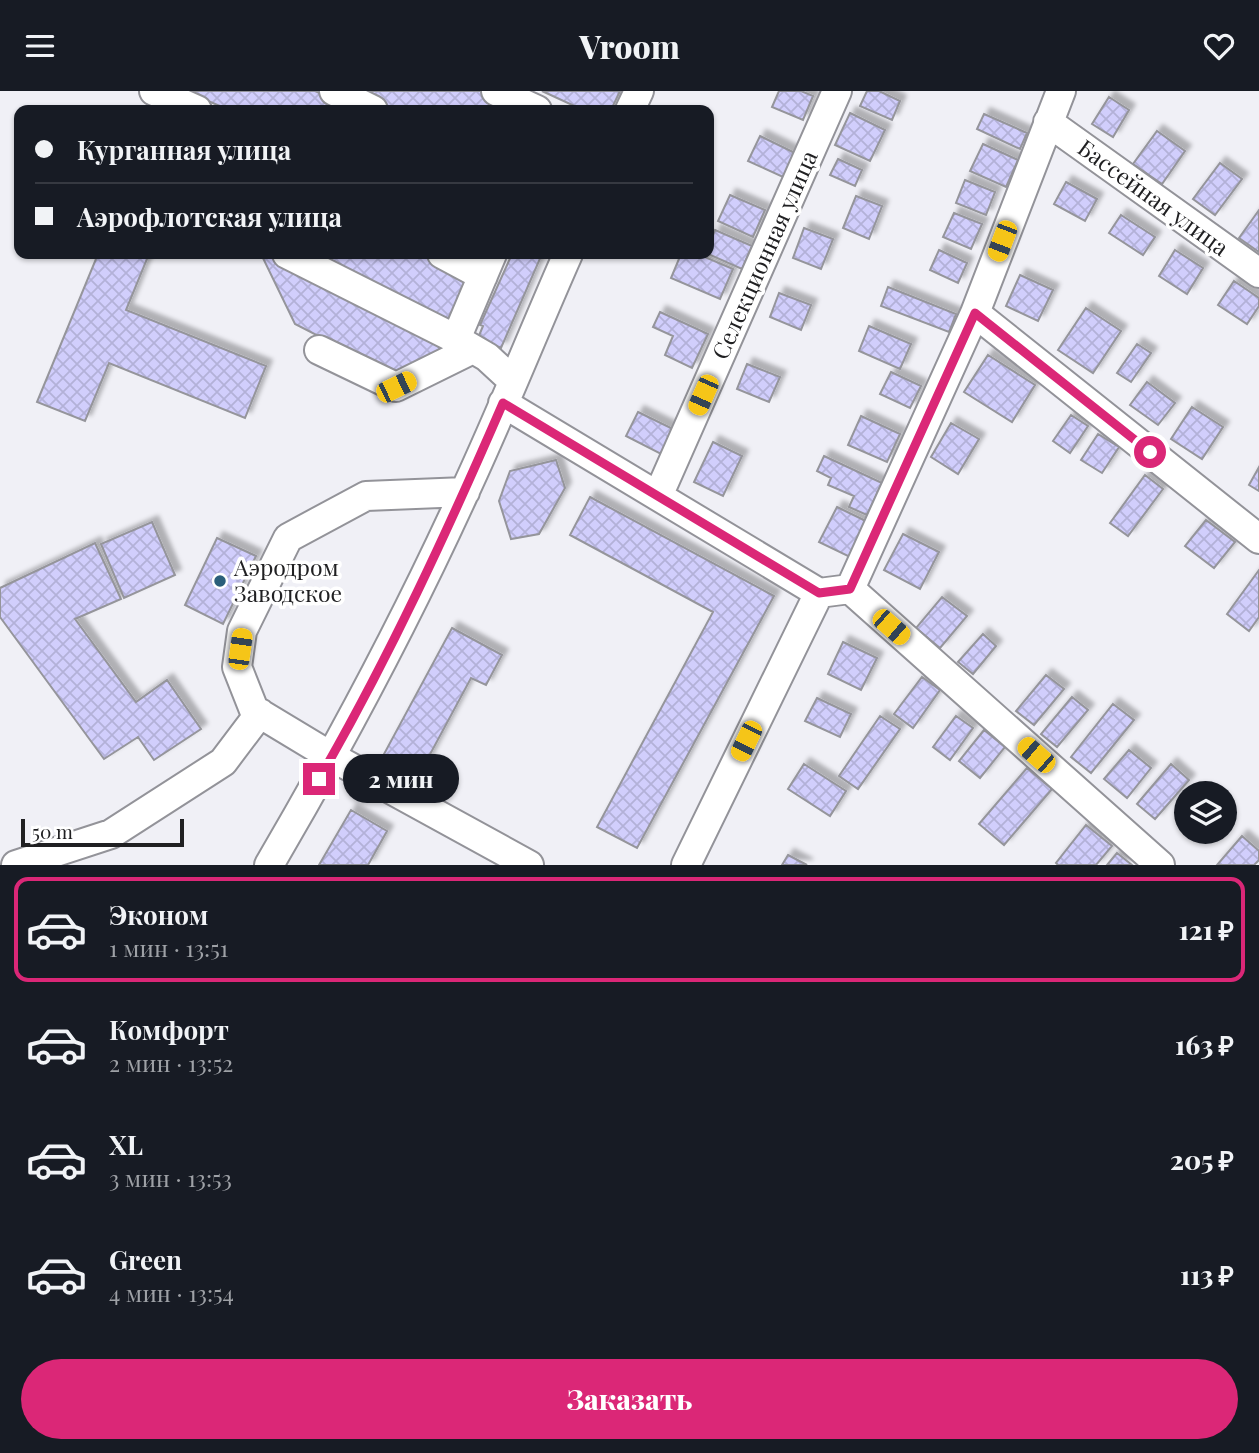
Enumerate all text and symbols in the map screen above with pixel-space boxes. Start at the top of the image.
text: Vroom [579,24,680,67]
icon: menu [21,27,59,65]
icon: heart [1200,27,1238,65]
text: Курганная улица [77,132,291,167]
street label: Бассейная улица [1072,132,1236,262]
street label: Селекционная улица [704,145,824,364]
text: Аэрофлотская улица [77,199,342,234]
car [985,218,1020,264]
car [373,368,420,406]
car [685,372,722,418]
route start [1134,436,1166,468]
place label: Аэродром Заводское [233,551,342,608]
marker: Аэродром Заводское [212,573,228,589]
car [869,605,914,649]
car [227,627,254,671]
car [728,718,765,764]
car [1014,733,1059,777]
callout: 2 мин [344,755,459,803]
route end [303,763,335,795]
text: 2 мин [369,763,433,794]
map controls [1174,781,1237,844]
button: layers [1174,781,1237,844]
scale bar [21,816,184,848]
text: 50 m [32,818,73,844]
text: Эконом [109,897,208,932]
icon: car [25,898,88,961]
text: 121 ₽ [1179,912,1234,947]
text: 1 мин · 13:51 [109,932,228,963]
text: Комфорт [109,1012,229,1047]
icon: car [25,1013,88,1076]
text: 163 ₽ [1175,1027,1234,1062]
text: 2 мин · 13:52 [109,1047,233,1078]
text: XL [109,1127,143,1162]
icon: car [25,1128,88,1191]
text: 205 ₽ [1170,1142,1234,1177]
text: 3 мин · 13:53 [109,1162,232,1193]
text: Green [109,1242,182,1277]
icon: car [25,1243,88,1306]
text: 113 ₽ [1180,1257,1234,1292]
text: 4 мин · 13:54 [109,1277,234,1308]
button: Заказать [21,1359,1238,1439]

